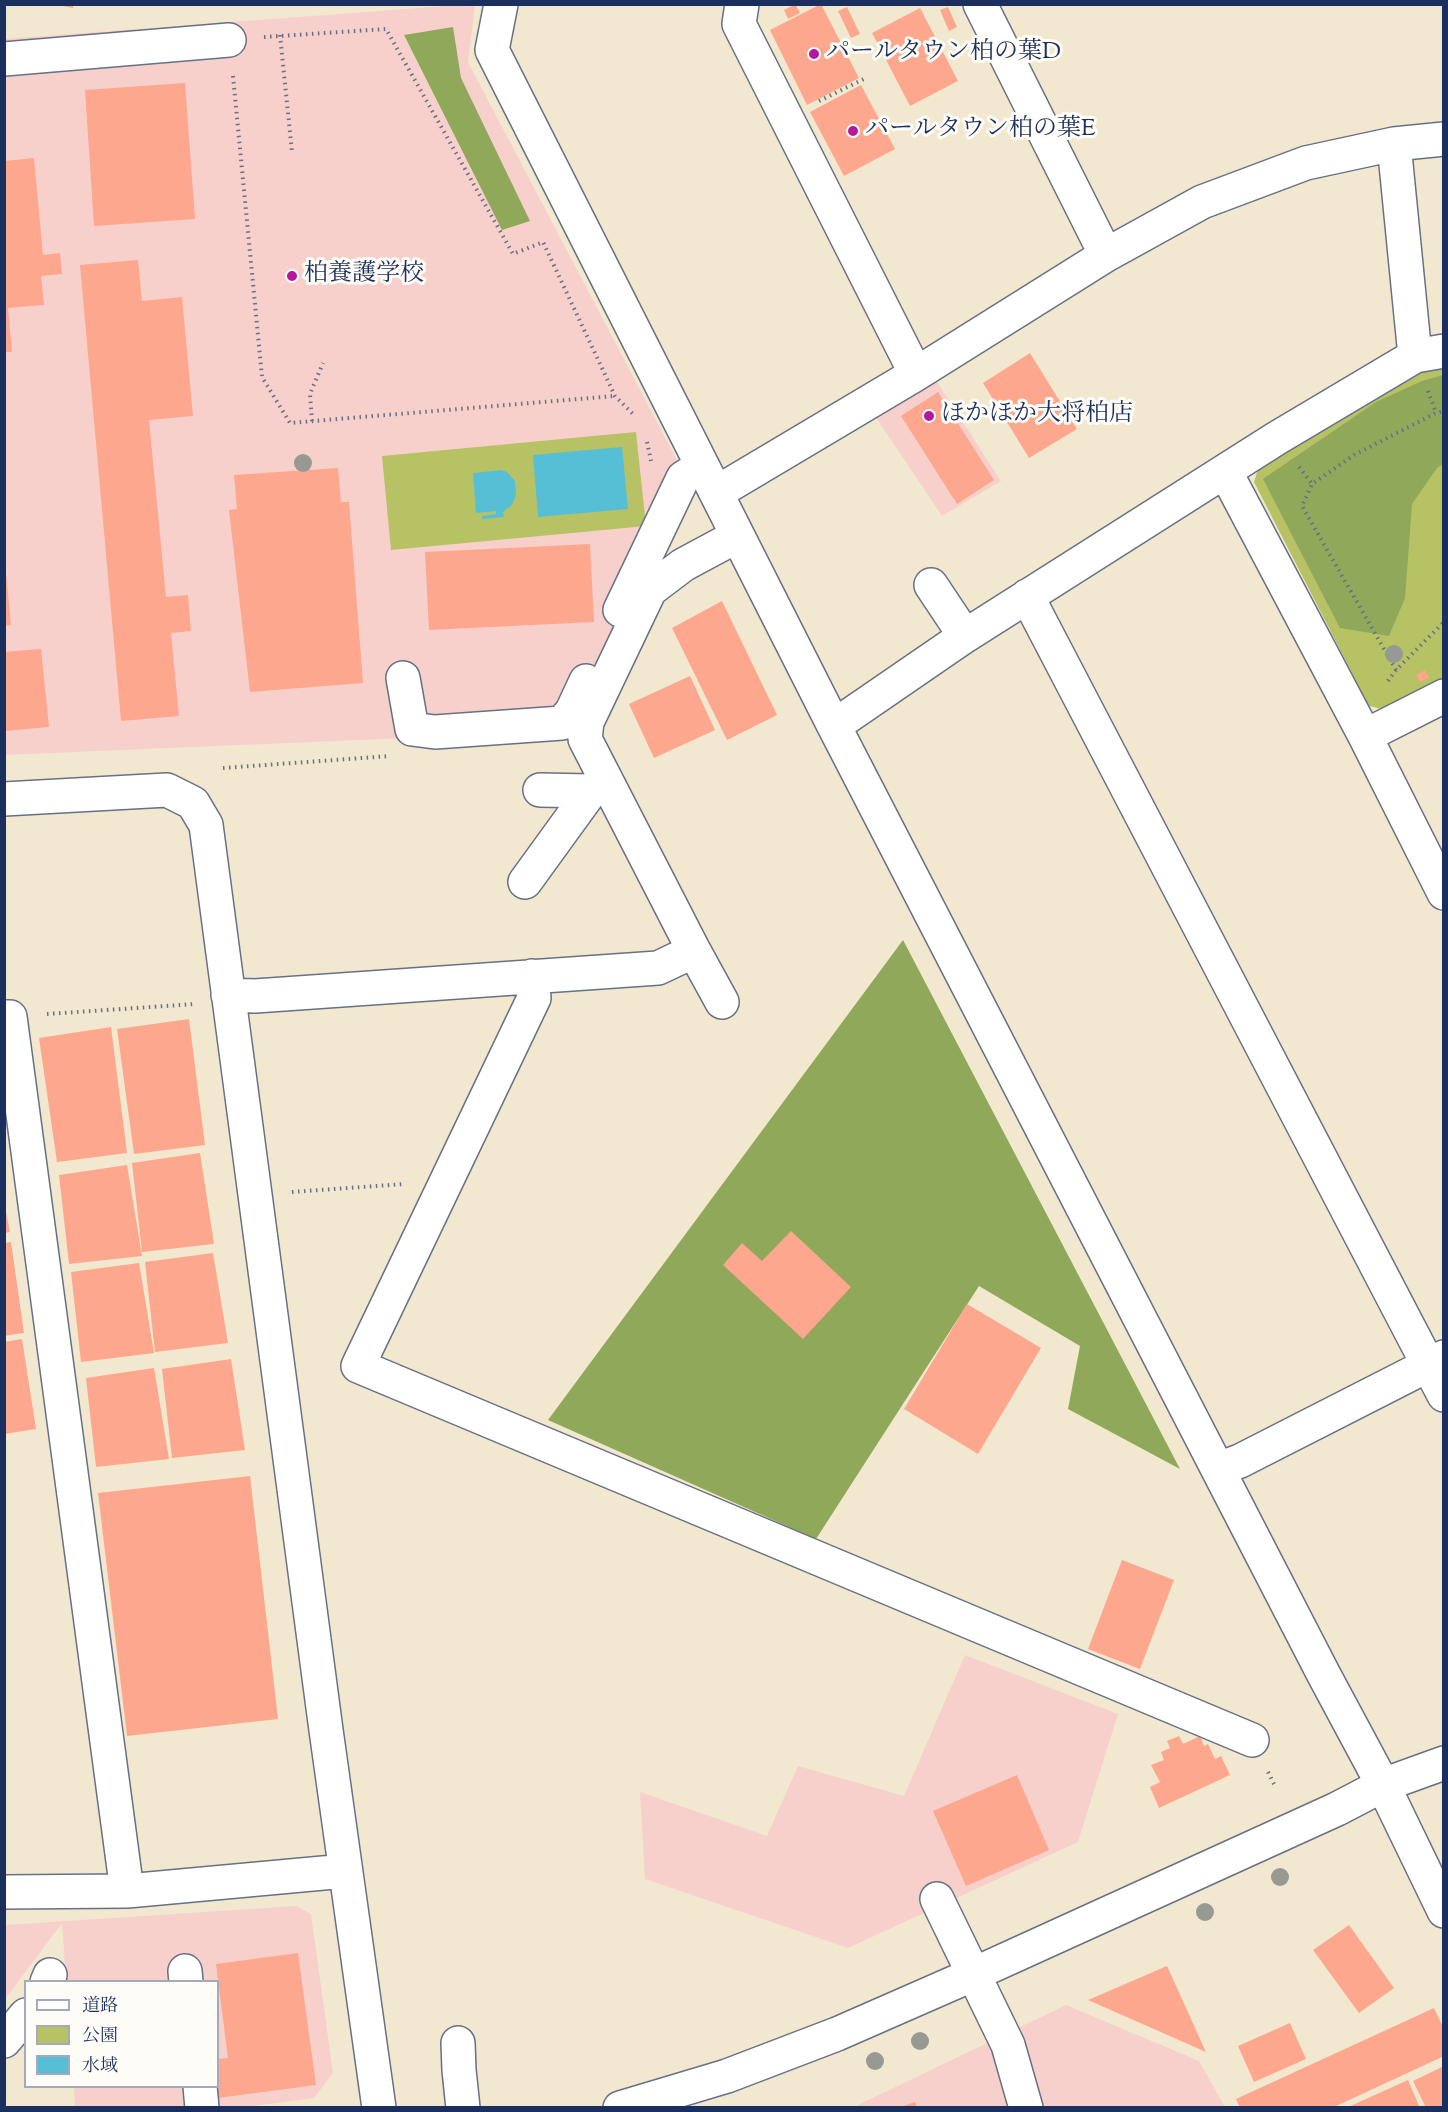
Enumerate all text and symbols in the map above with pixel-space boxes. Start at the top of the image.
place label: パールタウン柏の葉D [826,40,1061,68]
marker: パールタウン柏の葉D [807,47,821,61]
place label: パールタウン柏の葉E [865,117,1095,145]
marker: パールタウン柏の葉E [846,124,860,138]
place label: 柏養護学校 [304,262,424,290]
marker: 柏養護学校 [285,269,299,283]
place label: ほかほか大将柏店 [941,402,1133,430]
marker: ほかほか大将柏店 [922,409,936,423]
legend [24,1980,219,2088]
text: 道路 [82,1994,118,2020]
text: 公園 [82,2024,118,2050]
text: 水域 [82,2054,118,2080]

